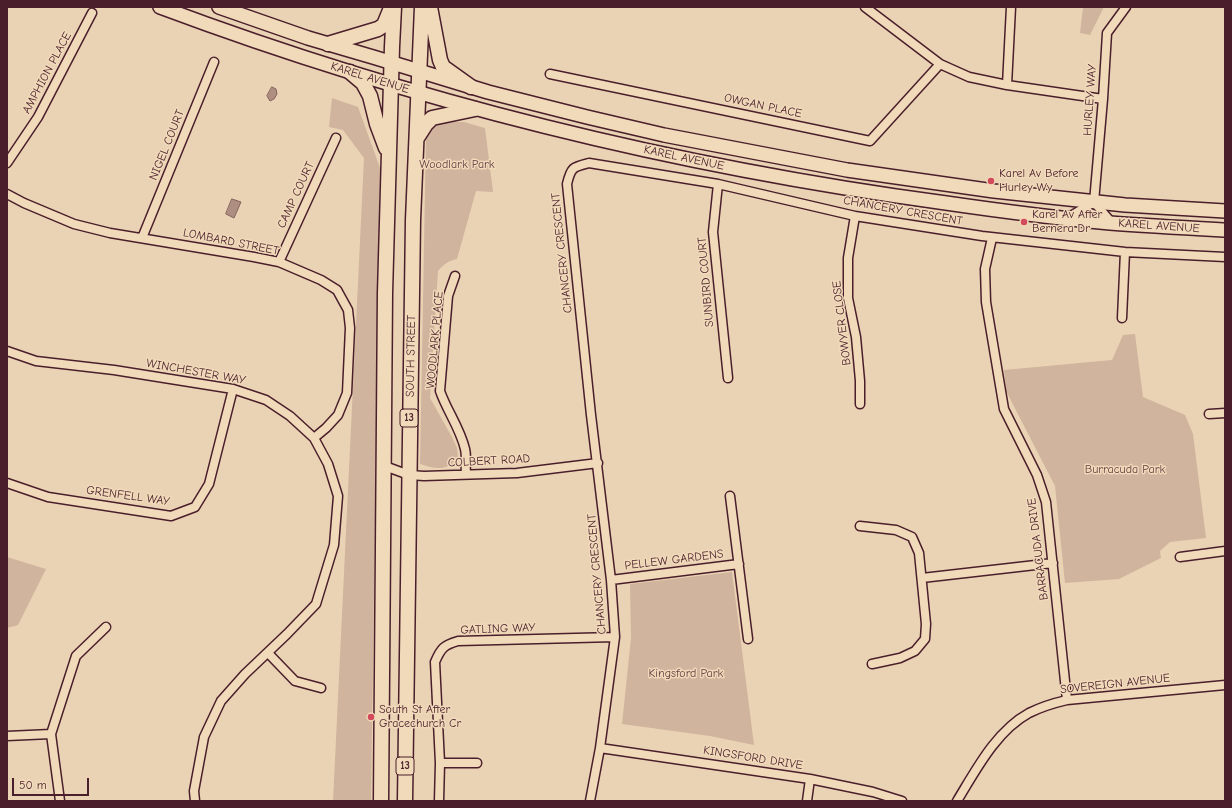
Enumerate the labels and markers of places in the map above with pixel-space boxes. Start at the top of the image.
place label: Karel Av Before Hurley Wy [999,167,1079,195]
marker: Karel Av Before Hurley Wy [986,176,996,186]
place label: Karel Av After Bernera Dr [1032,208,1102,236]
marker: Karel Av After Bernera Dr [1019,217,1029,227]
place label: South St After Gracechurch Cr [379,703,461,731]
marker: South St After Gracechurch Cr [366,712,376,722]

